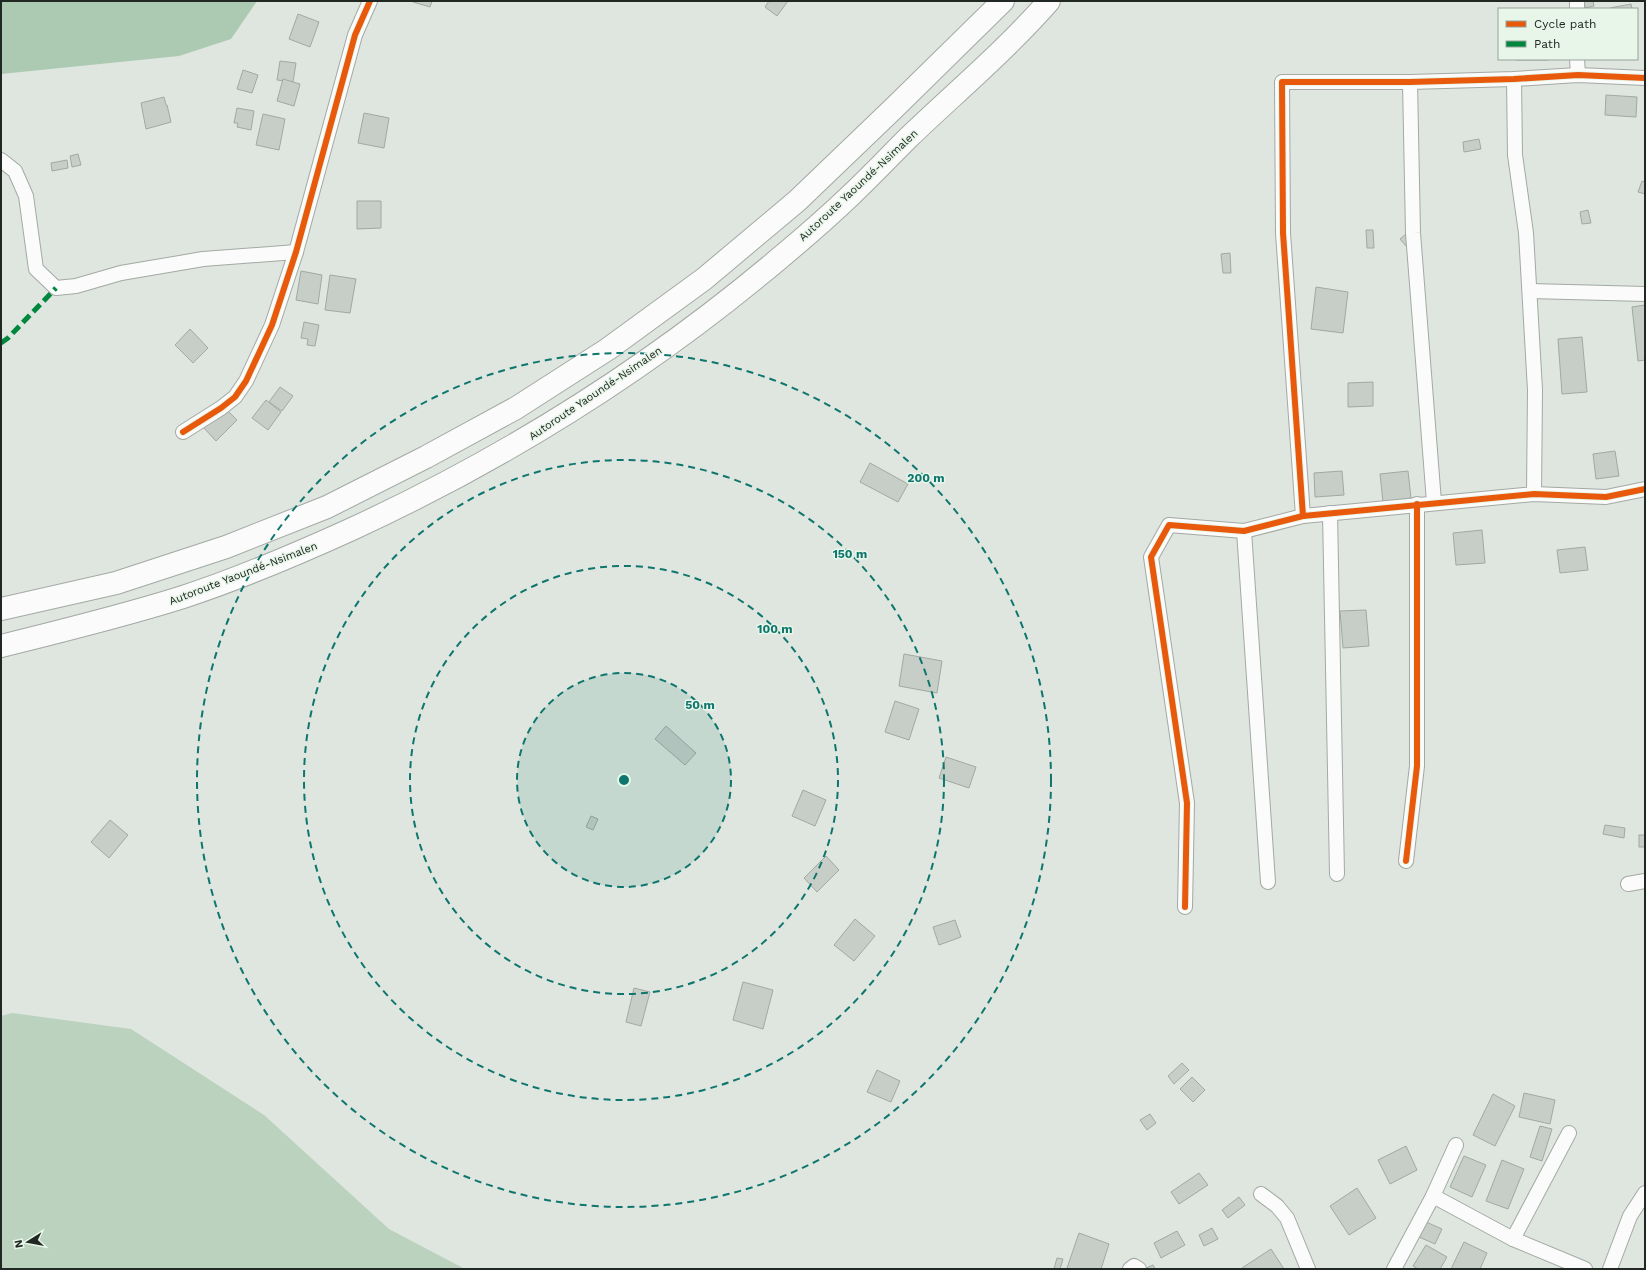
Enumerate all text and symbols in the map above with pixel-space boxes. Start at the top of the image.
legend [1498,8,1638,60]
text: Cycle path [1534,17,1596,31]
text: Path [1534,37,1560,51]
street label: Autoroute Yaoundé-Nsimalen [796,127,920,244]
street label: Autoroute Yaoundé-Nsimalen [526,344,664,443]
text: 200 m [907,471,945,485]
street label: Autoroute Yaoundé-Nsimalen [167,539,319,608]
text: 150 m [833,547,867,561]
text: 100 m [757,622,793,636]
text: 50 m [685,698,715,712]
centre of rings [617,773,631,787]
north arrow [8,1222,48,1262]
text: N [12,1239,26,1249]

